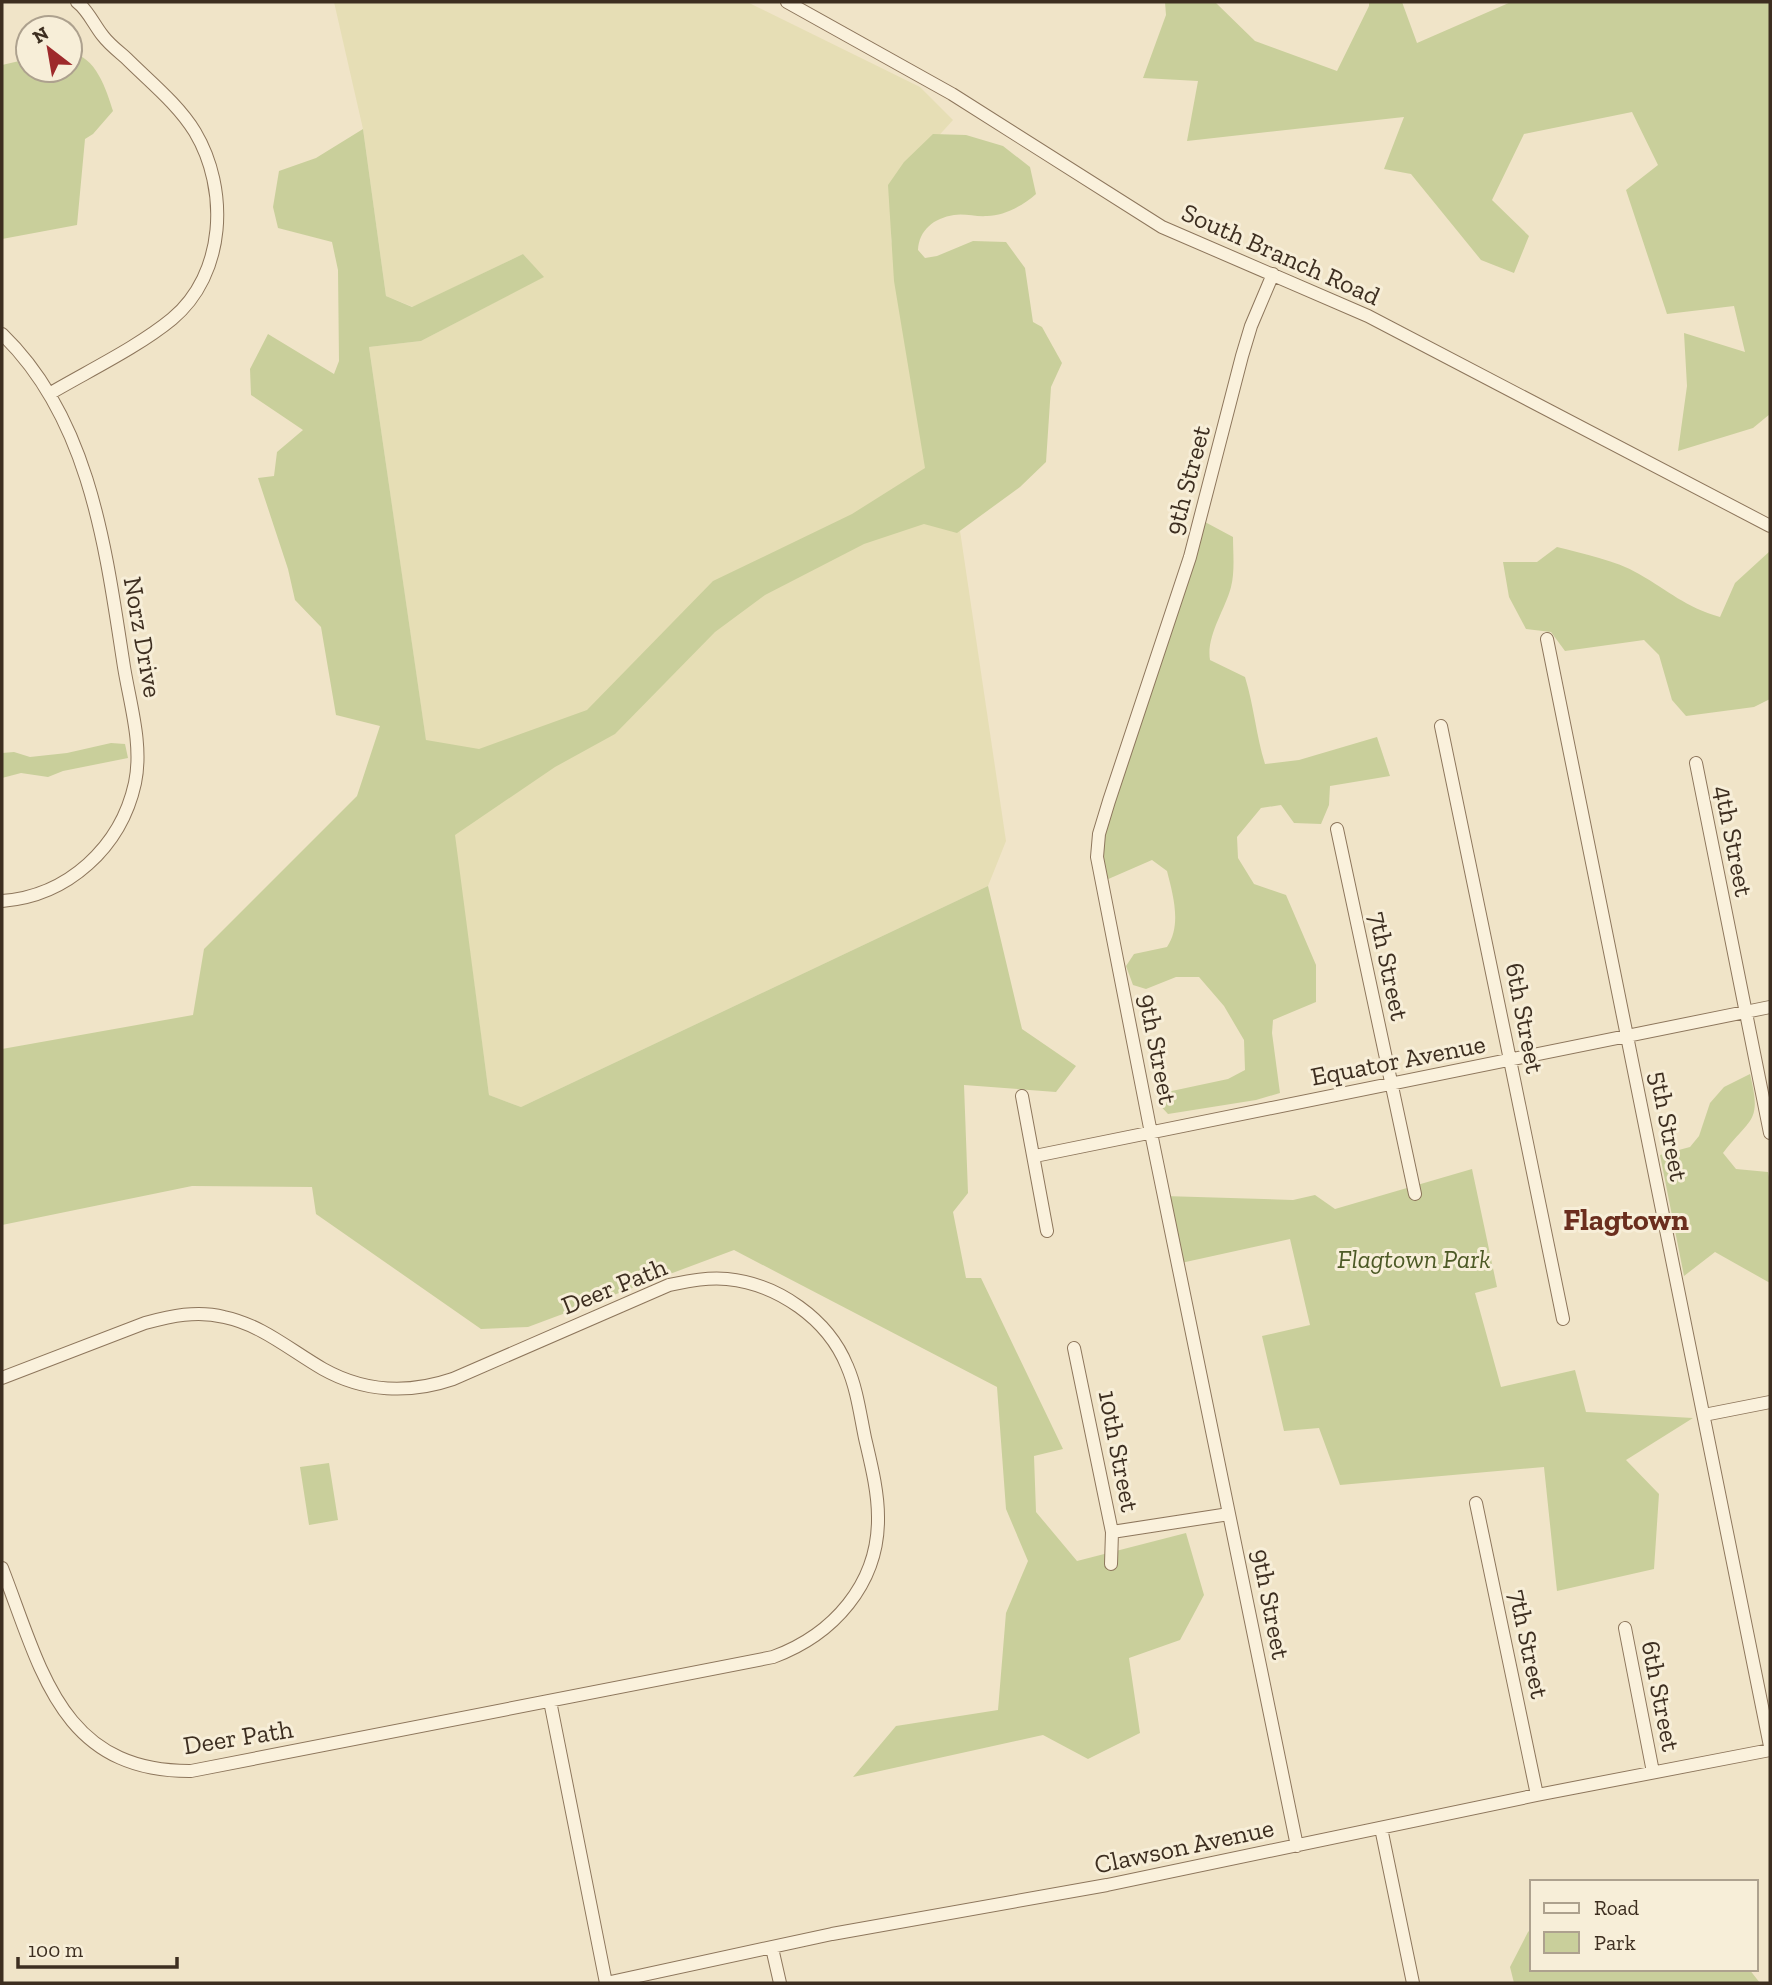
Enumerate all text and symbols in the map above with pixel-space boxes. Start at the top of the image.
north arrow [14,14,84,84]
text: N [28,21,53,48]
street label: South Branch Road [1177,196,1385,312]
street label: 9th Street [1157,421,1217,538]
street label: Norz Drive [117,574,169,700]
street label: 4th Street [1708,783,1760,900]
street label: 7th Street [1362,909,1416,1024]
street label: 6th Street [1499,960,1551,1076]
street label: 9th Street [1132,991,1184,1107]
street label: Equator Avenue [1308,1027,1488,1093]
street label: 5th Street [1643,1068,1695,1184]
district label: Flagtown [1563,1202,1689,1238]
park label: Flagtown Park [1337,1243,1491,1275]
street label: Deer Path [557,1250,672,1322]
street label: 10th Street [1092,1387,1147,1515]
street label: 9th Street [1245,1546,1297,1662]
street label: 7th Street [1502,1587,1556,1702]
street label: 6th Street [1635,1638,1687,1754]
street label: Deer Path [181,1712,296,1761]
street label: Clawson Avenue [1091,1811,1277,1881]
legend [1530,1880,1758,1971]
text: Road [1594,1895,1640,1920]
scale bar [18,1926,177,1970]
text: Park [1594,1930,1636,1955]
text: 100 m [28,1937,83,1962]

